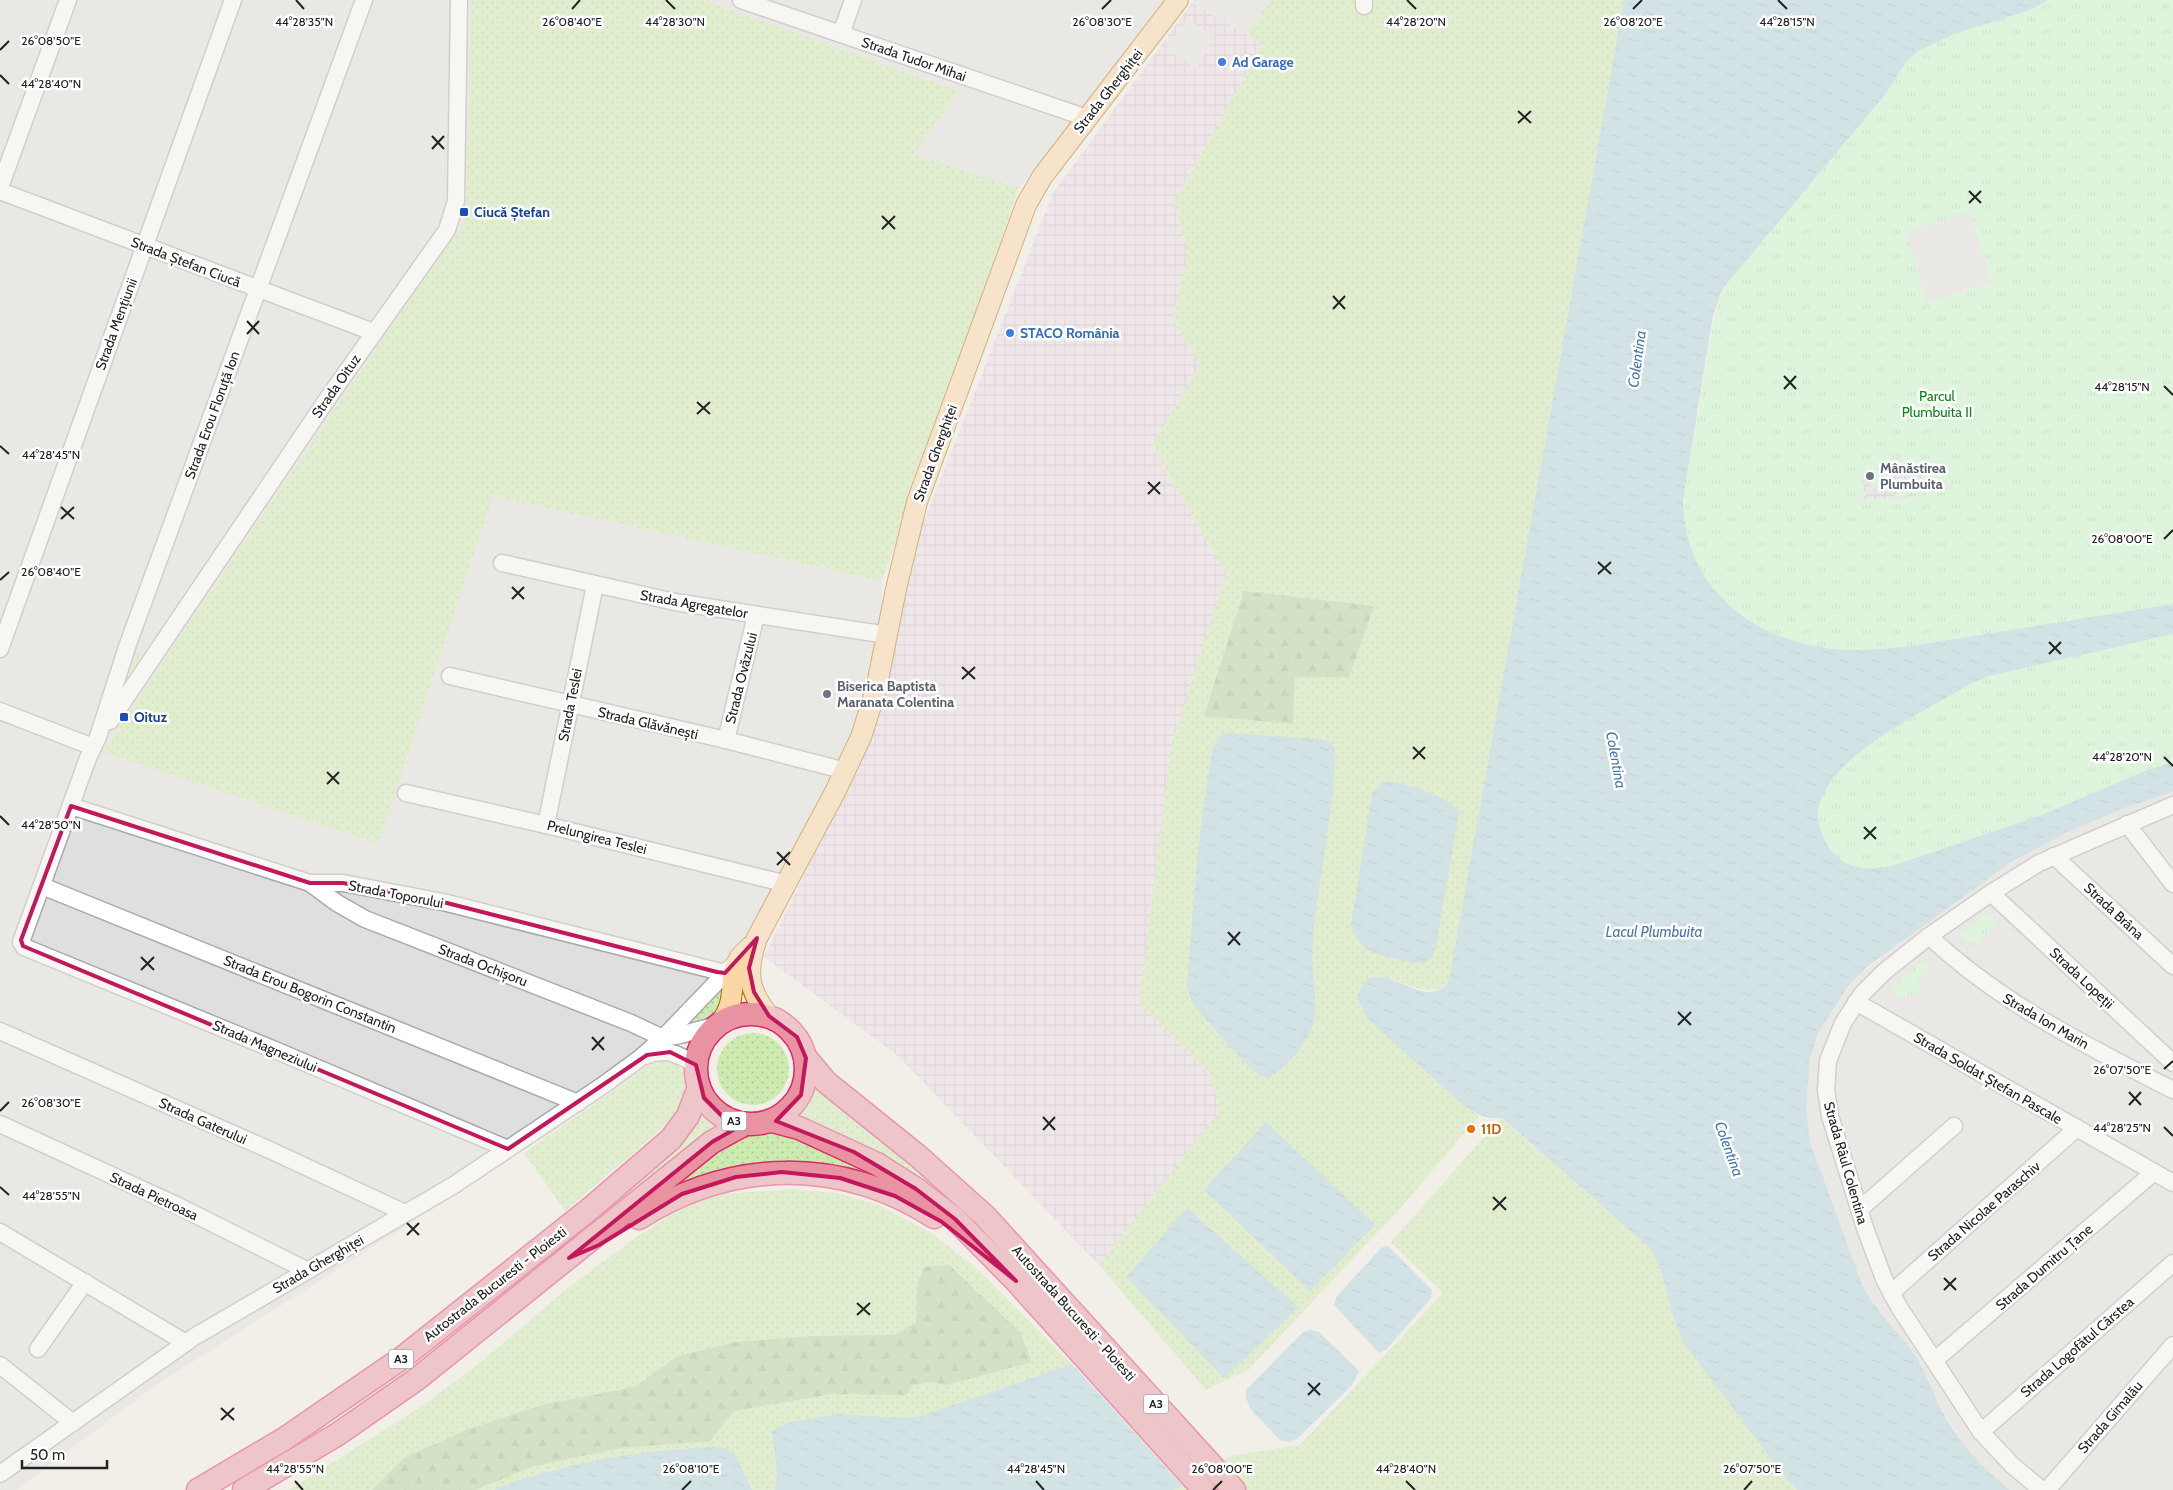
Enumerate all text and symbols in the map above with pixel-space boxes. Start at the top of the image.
text: 44°28'35"N [275,14,333,29]
text: 26°08'40"E [542,14,602,29]
text: 44°28'30"N [645,14,705,29]
text: 26°08'30"E [1072,14,1132,29]
text: 44°28'20"N [1386,14,1446,29]
text: 26°08'20"E [1603,14,1663,29]
text: 44°28'15"N [1759,14,1815,29]
text: 26°08'50"E [21,33,81,48]
street label: Strada Tudor Mihai [859,33,969,85]
street label: Strada Gherghiței [1069,45,1147,137]
place label: Ad Garage [1232,53,1294,71]
marker: Ad Garage [1216,56,1228,68]
text: 44°28'40"N [21,76,81,91]
place label: Ciucă Ștefan [474,203,550,221]
marker: Ciucă Ștefan [458,206,470,218]
street label: Strada Ștefan Ciucă [129,233,244,291]
street label: Strada Mențiunii [91,276,141,372]
place label: STACO România [1020,324,1120,342]
marker: STACO România [1004,327,1016,339]
water label: Colentina [1624,329,1650,389]
street label: Strada Erou Floruță Ion [180,348,244,481]
street label: Strada Oituz [307,350,365,421]
text: 44°28'15"N [2094,379,2150,394]
park label: Parcul Plumbuita II [1902,387,1972,421]
street label: Strada Gherghiței [909,402,961,504]
text: 44°28'45"N [22,447,80,462]
place label: Mânăstirea Plumbuita [1880,459,1946,493]
marker: Mânăstirea Plumbuita [1864,470,1876,482]
text: 26°08'00"E [2091,531,2153,546]
text: 26°08'40"E [21,564,81,579]
street label: Strada Agregatelor [639,586,750,622]
street label: Strada Ovăzului [721,631,761,725]
street label: Strada Teslei [554,667,586,743]
place label: Biserica Baptista Maranata Colentina [837,677,954,711]
marker: Biserica Baptista Maranata Colentina [821,688,833,700]
street label: Strada Glăvănești [596,703,700,743]
place label: Oituz [134,708,167,726]
marker: Oituz [118,711,130,723]
water label: Colentina [1602,730,1630,790]
text: 44°28'20"N [2092,749,2152,764]
street label: Prelungirea Teslei [545,816,649,858]
text: 44°28'50"N [21,817,81,832]
street label: Strada Toporului [347,876,445,912]
street label: Strada Brâna [2080,879,2148,943]
water label: Lacul Plumbuita [1605,923,1703,941]
street label: Strada Ochișoru [436,940,530,990]
street label: Strada Lopeții [2046,944,2118,1012]
street label: Strada Erou Bogorin Constantin [221,951,399,1037]
street label: Strada Ion Marin [2000,989,2092,1053]
street label: Strada Magneziului [210,1016,320,1076]
street label: Strada Soldat Ștefan Pascale [1910,1028,2066,1128]
text: 26°07'50"E [2093,1062,2151,1077]
street label: Strada Gaterului [156,1094,250,1148]
text: 26°08'30"E [21,1095,81,1110]
street label: Strada Râul Colentina [1820,1100,1872,1227]
road number: A3 [722,1112,746,1130]
water label: Colentina [1711,1119,1747,1179]
place label: 11D [1481,1120,1501,1138]
text: 44°28'25"N [2093,1120,2151,1135]
marker: 11D [1465,1123,1477,1135]
street label: Strada Nicolae Paraschiv [1924,1157,2044,1265]
street label: Strada Pietroasa [107,1168,201,1224]
text: 44°28'55"N [22,1188,80,1203]
street label: Strada Dumitru Țane [1992,1220,2096,1314]
street label: Autostrada Bucuresti - Ploiesti [420,1223,570,1345]
street label: Strada Gherghiței [269,1231,367,1297]
street label: Autostrada Bucuresti - Ploiesti [1008,1241,1140,1385]
street label: Strada Logofătul Cârstea [2017,1293,2138,1401]
road number: A3 [388,1350,414,1368]
street label: Strada Gimalău [2074,1377,2146,1457]
road number: A3 [1144,1395,1168,1414]
scale bar [22,1438,108,1470]
text: 50 m [30,1446,65,1464]
text: 44°28'55"N [266,1461,324,1476]
text: 26°08'10"E [663,1461,720,1476]
text: 44°28'45"N [1007,1461,1065,1476]
text: 26°08'00"E [1191,1461,1253,1476]
text: 44°28'40"N [1376,1461,1436,1476]
text: 26°07'50"E [1723,1461,1781,1476]

